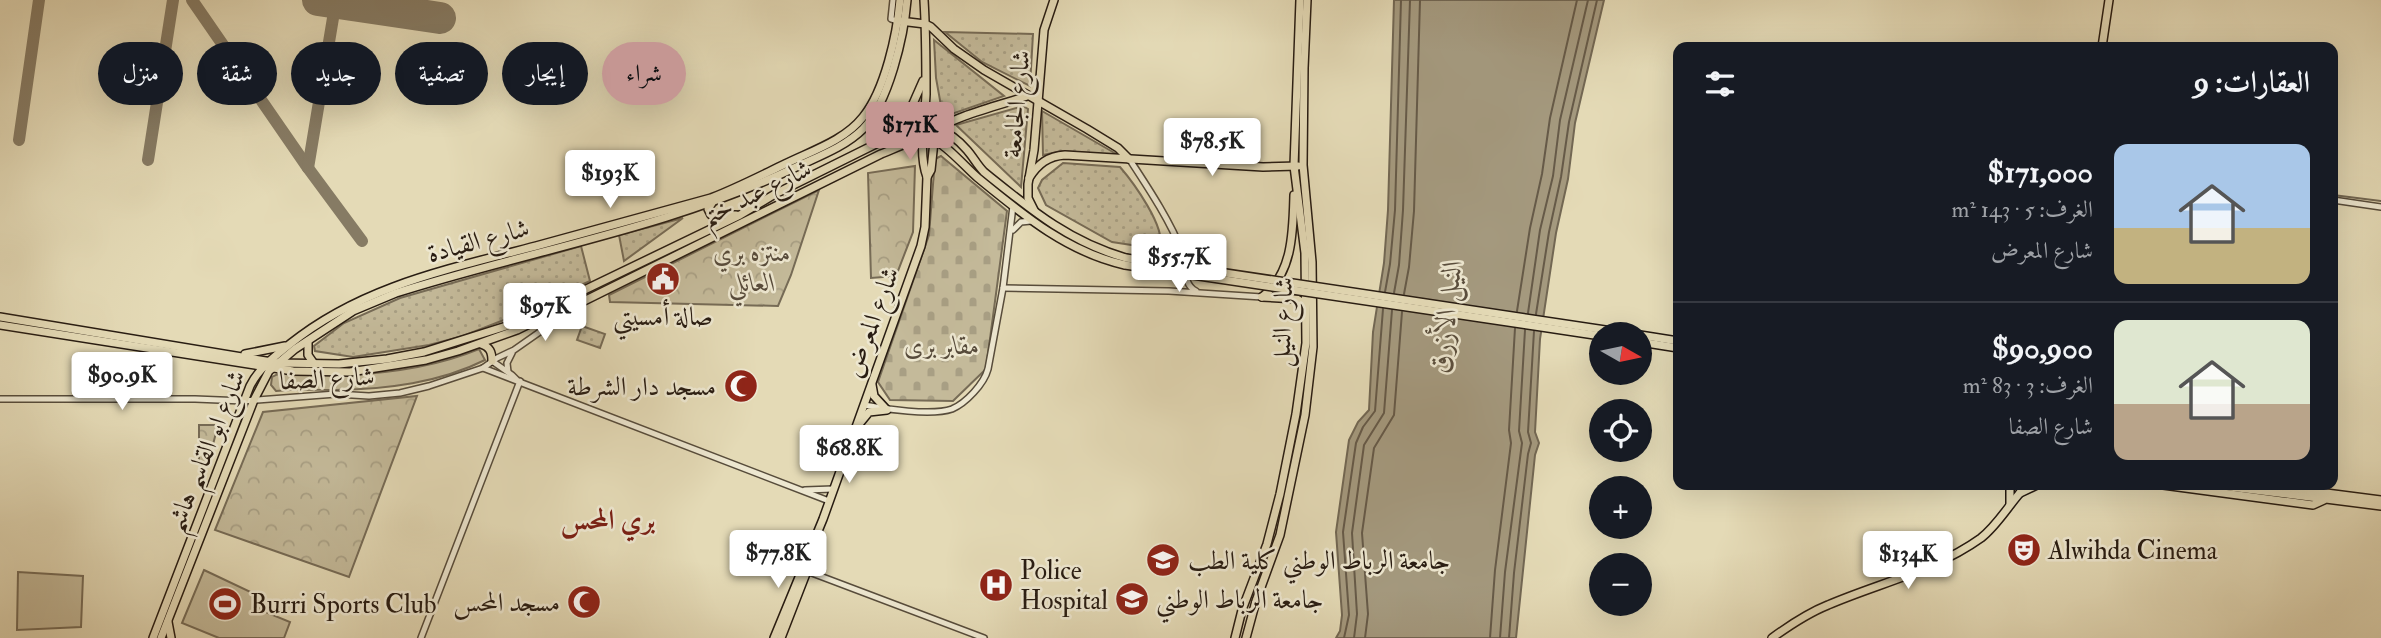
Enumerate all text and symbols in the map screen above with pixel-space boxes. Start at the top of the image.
chip: منزل [98,42,183,105]
chip: شقة [197,42,277,105]
chip: جديد [291,42,381,105]
chip: تصفية [395,42,488,105]
chip: إيجار [502,42,588,105]
chip: شراء [602,42,686,105]
street label: شارع الجامعة [996,49,1043,160]
text: العقارات: 9 [2194,64,2310,101]
icon: filters [1701,65,1739,103]
pin: $171K [861,102,959,162]
text: $171K [882,110,938,139]
pin: $78.5K [1155,118,1269,178]
text: $78.5K [1180,126,1244,155]
pin: $193K [561,150,659,210]
street label: شارع عبد ختم [696,153,821,241]
text: $171,000 [1988,154,2093,191]
text: $193K [581,158,639,187]
icon: home [2170,172,2254,256]
text: الغرف: 5 · 143 m² [1952,195,2093,224]
street label: شارع القيادة [424,212,534,275]
pin: $55.7K [1122,234,1236,294]
text: شارع المعرض [1991,236,2093,265]
park label: منتزه بري العائلي [713,237,791,307]
text: $55.7K [1147,242,1211,271]
water label: النيل الأزرق [1420,257,1472,375]
public building icon: صالة أمسيتي [644,260,682,298]
street label: شارع المعرض [837,263,911,384]
street label: شارع النيل [1265,276,1306,368]
pin: $97K [504,284,586,343]
text: $97K [519,291,571,320]
place label: صالة أمسيتي [613,299,713,340]
north arrow [1589,322,1652,385]
map controls [1589,322,1652,616]
park label: مقابر برى [904,330,980,362]
text: $90,900 [1992,330,2093,367]
icon: home [2170,348,2254,432]
pin: $90.9K [65,352,179,412]
text: $90.9K [88,360,156,389]
street label: شارع الصفا [279,361,376,402]
street label: شارع ابو القاسم هاشم [159,366,261,541]
mosque icon: مسجد دار الشرطة [722,367,760,405]
place label: مسجد دار الشرطة [567,371,716,403]
text: الغرف: 3 · 83 m² [1963,371,2093,400]
button: locate [1589,399,1652,462]
text: شارع الصفا [2009,412,2093,441]
pin: $68.8K [792,426,906,485]
text: $68.8K [816,433,882,462]
button: + [1589,476,1652,539]
district label: بري المحس [561,503,655,542]
pin: $77.8K [721,530,835,590]
theatre icon: Alwihda Cinema [2005,531,2043,569]
pin: $134K [1859,532,1957,591]
place label: Alwihda Cinema [2047,535,2218,567]
text: $77.8K [746,538,810,567]
text: $134K [1879,539,1937,568]
school or university icon: جامعة الرباط الوطني كلية الطب [1144,541,1182,579]
place label: جامعة الرباط الوطني كلية الطب [1188,545,1450,584]
button: − [1589,553,1652,616]
place label: Police Hospital [1020,555,1108,618]
hospital icon: Police Hospital [977,566,1015,604]
school or university icon: جامعة الرباط الوطني [1113,580,1151,618]
mosque icon: مسجد المحس [565,583,603,621]
place label: جامعة الرباط الوطني [1156,584,1323,623]
sports icon: Burri Sports Club [206,585,244,623]
place label: مسجد المحس [453,587,560,620]
place label: Burri Sports Club [250,589,437,622]

